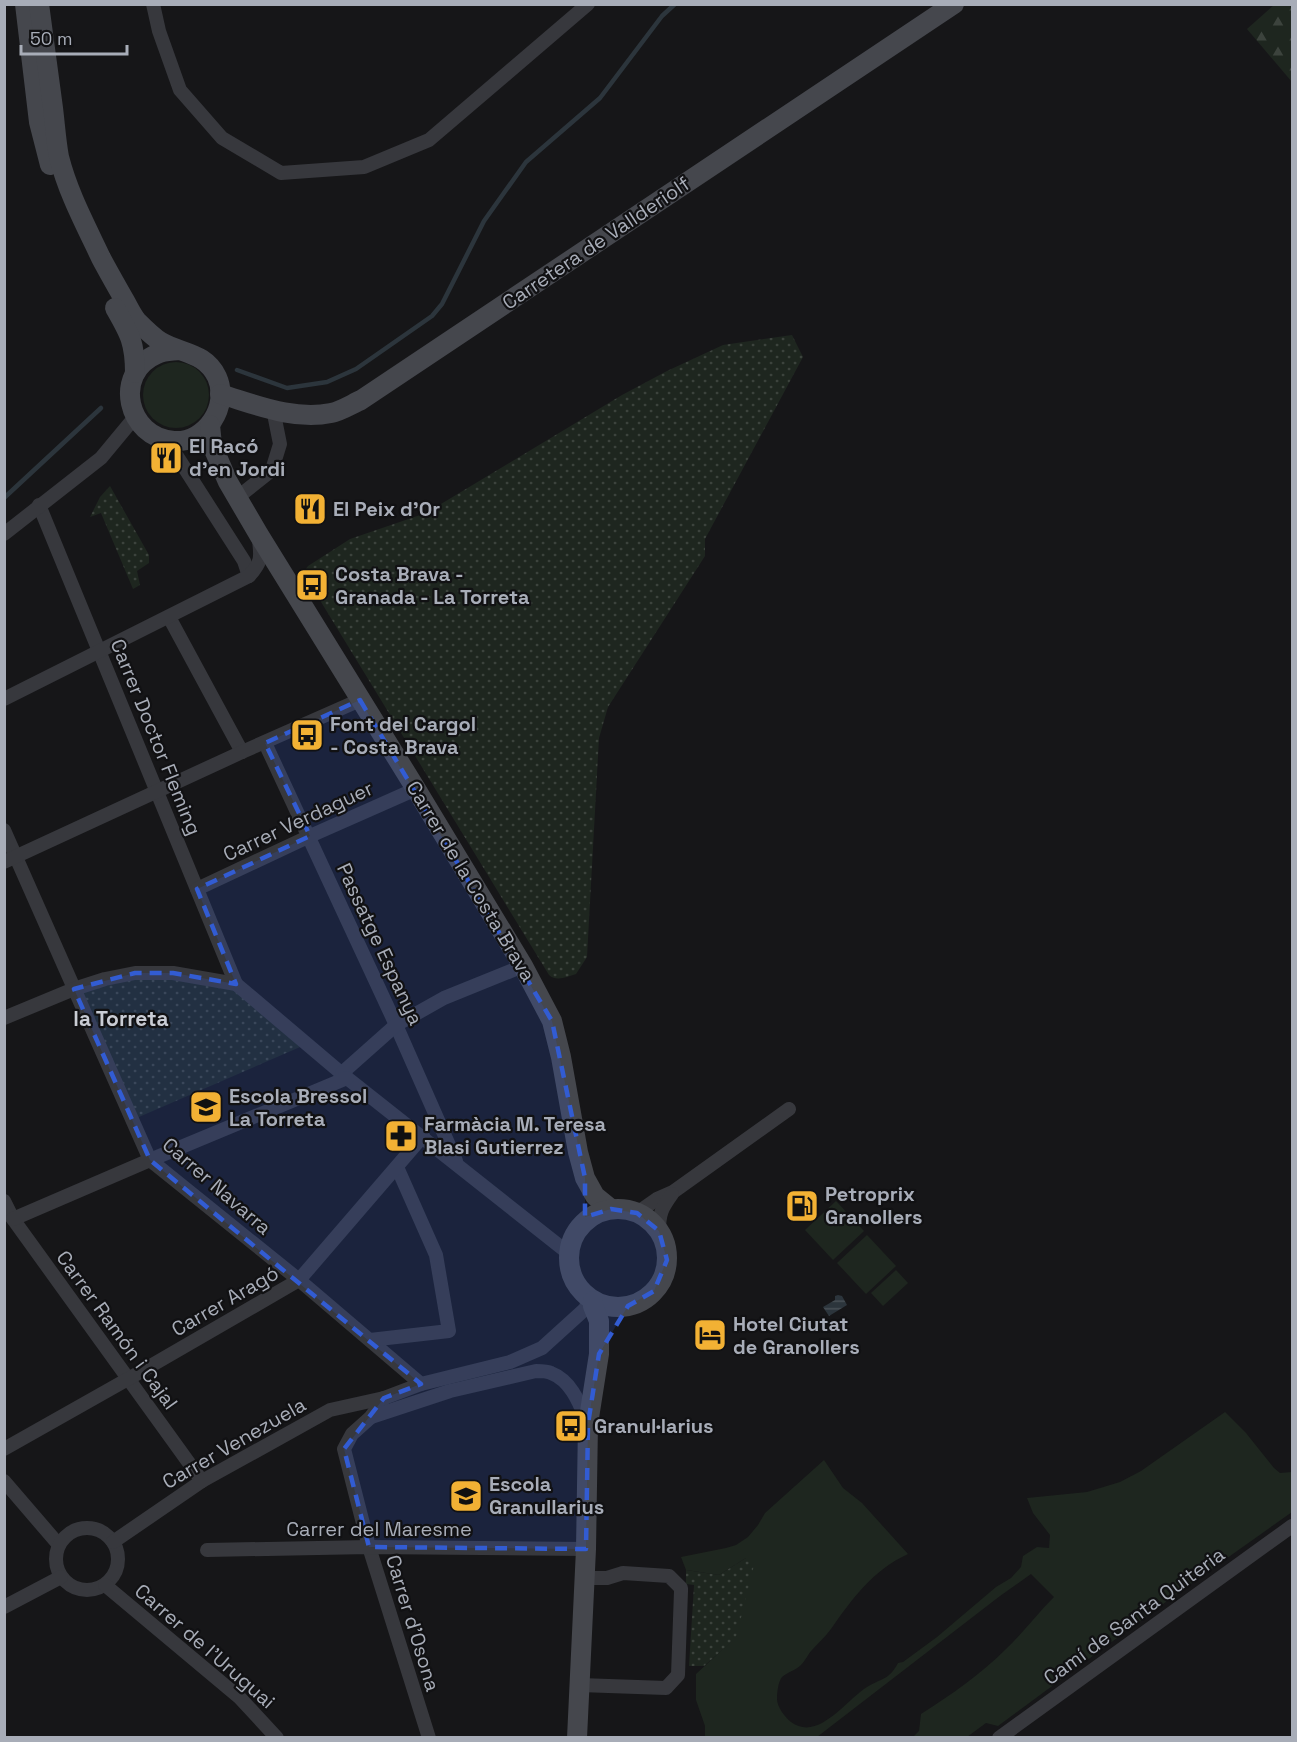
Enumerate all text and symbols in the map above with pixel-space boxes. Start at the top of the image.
scale bar [21,18,128,56]
text: 50 m [30,27,72,50]
street label: Carretera de Vallderiolf [497,170,695,316]
place label: El Racó d'en Jordi [189,433,285,482]
restaurant icon: El Racó d'en Jordi [148,440,184,476]
restaurant icon: El Peix d'Or [292,491,328,527]
place label: El Peix d'Or [333,496,440,522]
place label: Costa Brava - Granada - La Torreta [335,561,530,610]
bus stop icon: Costa Brava - Granada - La Torreta [294,567,330,603]
street label: Carrer Doctor Fleming [105,635,207,839]
place label: Font del Cargol - Costa Brava [330,711,476,760]
bus stop icon: Font del Cargol - Costa Brava [289,717,325,753]
street label: Carrer Verdaguer [219,775,377,867]
street label: Carrer de la Costa Brava [401,776,541,986]
street label: Passatge Espanya [331,859,429,1029]
district label: la Torreta [73,1005,169,1032]
place label: Escola Bressol La Torreta [229,1083,367,1132]
school or university icon: Escola Bressol La Torreta [188,1089,224,1125]
place label: Farmàcia M. Teresa Blasi Gutierrez [424,1111,607,1160]
pharmacy icon: Farmàcia M. Teresa Blasi Gutierrez [383,1118,419,1154]
street label: Carrer Navarra [157,1132,277,1240]
place label: Petroprix Granollers [825,1181,922,1230]
fuel station icon: Petroprix Granollers [784,1188,820,1224]
street label: Carrer Ramón i Cajal [51,1245,183,1415]
street label: Carrer Aragó [167,1260,283,1342]
place label: Hotel Ciutat de Granollers [733,1311,860,1360]
hotel icon: Hotel Ciutat de Granollers [692,1317,728,1353]
street label: Carrer Venezuela [158,1391,310,1495]
bus stop icon: Granul·larius [553,1408,589,1444]
place label: Granul·larius [594,1413,714,1439]
place label: Escola Granullarius [489,1471,604,1520]
school or university icon: Escola Granullarius [448,1478,484,1514]
street label: Carrer del Maresme [286,1516,472,1542]
street label: Camí de Santa Quiteria [1038,1541,1230,1691]
street label: Carrer d'Osona [380,1552,446,1694]
street label: Carrer de l'Uruguai [129,1578,281,1714]

